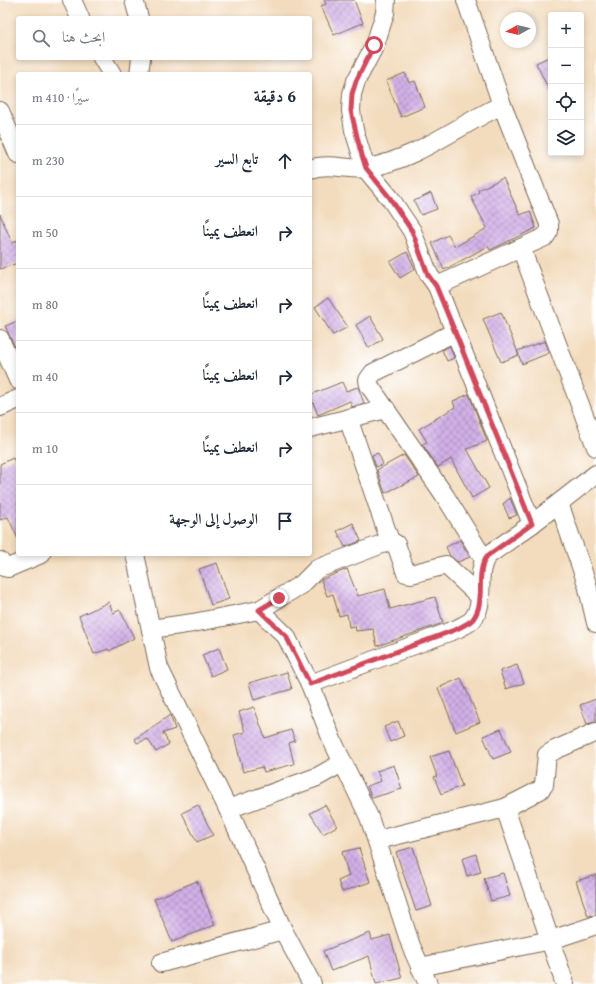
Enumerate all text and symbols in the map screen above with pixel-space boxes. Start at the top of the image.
north arrow [500,12,536,48]
map controls [548,12,584,156]
button: + [548,12,584,48]
search box [16,16,312,60]
text: ابحث هنا [62,26,105,47]
icon: search [30,27,52,49]
route start [365,36,383,54]
button: − [548,48,584,84]
text: 6 دقيقة [254,83,296,108]
button: locate [548,84,584,120]
text: سيرًا · 410 m [32,88,90,107]
button: layers [548,120,584,156]
text: تابع السير [216,148,258,169]
icon: ahead [274,150,296,172]
text: 230 m [32,151,64,170]
text: انعطف يمينًا [202,220,258,241]
icon: right [274,222,296,244]
text: 50 m [32,223,58,242]
text: انعطف يمينًا [202,292,258,313]
icon: right [274,294,296,316]
text: 80 m [32,295,58,314]
text: انعطف يمينًا [202,364,258,385]
icon: right [274,366,296,388]
text: 40 m [32,367,58,386]
text: انعطف يمينًا [202,436,258,457]
icon: right [274,438,296,460]
text: 10 m [32,439,58,458]
text: الوصول إلى الوجهة [169,508,258,529]
icon: arrive [274,510,296,532]
route end [270,589,288,607]

